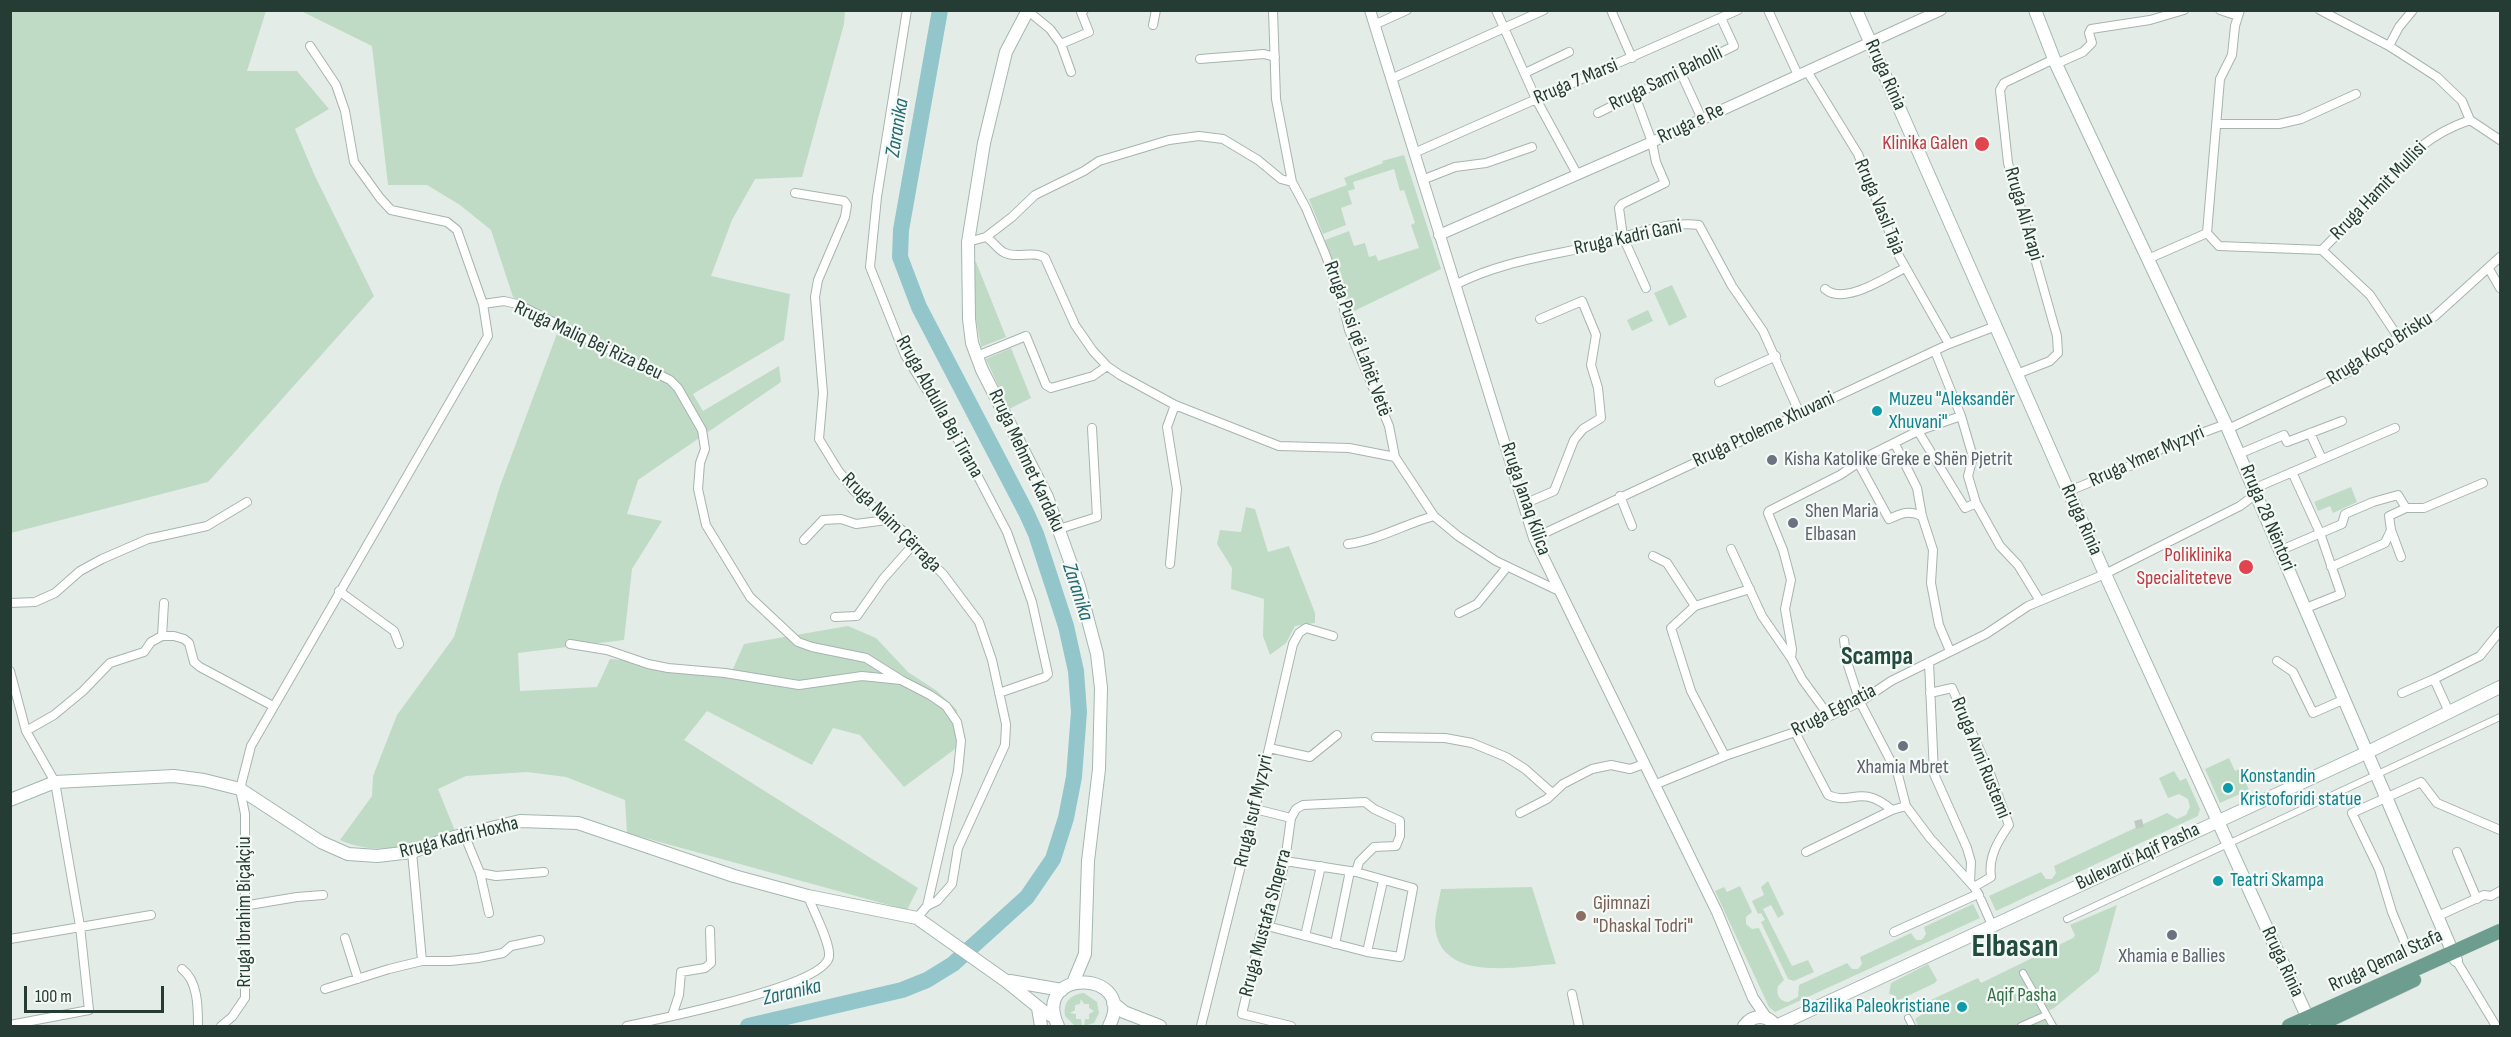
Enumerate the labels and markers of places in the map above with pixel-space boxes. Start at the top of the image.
place label: Klinika Galen [1882,132,1968,156]
marker: Klinika Galen [1973,135,1991,153]
place label: Muzeu "Aleksandër Xhuvani" [1889,388,2015,435]
marker: Muzeu "Aleksandër Xhuvani" [1870,404,1884,418]
place label: Kisha Katolike Greke e Shën Pjetrit [1784,448,2013,472]
marker: Kisha Katolike Greke e Shën Pjetrit [1765,453,1779,467]
place label: Shen Maria Elbasan [1805,500,1879,547]
marker: Shen Maria Elbasan [1786,516,1800,530]
place label: Poliklinika Specialiteteve [2136,544,2232,591]
marker: Poliklinika Specialiteteve [2237,558,2255,576]
marker: Xhamia Mbret [1896,739,1910,753]
place label: Xhamia Mbret [1857,756,1949,780]
place label: Konstandin Kristoforidi statue [2240,765,2361,812]
marker: Konstandin Kristoforidi statue [2221,781,2235,795]
place label: Teatri Skampa [2230,869,2324,893]
marker: Teatri Skampa [2211,874,2225,888]
place label: Gjimnazi "Dhaskal Todri" [1593,892,1693,939]
marker: Gjimnazi "Dhaskal Todri" [1574,909,1588,923]
marker: Xhamia e Ballies [2165,928,2179,942]
place label: Xhamia e Ballies [2119,945,2225,969]
place label: Bazilika Paleokristiane [1802,995,1950,1019]
marker: Bazilika Paleokristiane [1955,1000,1969,1014]

